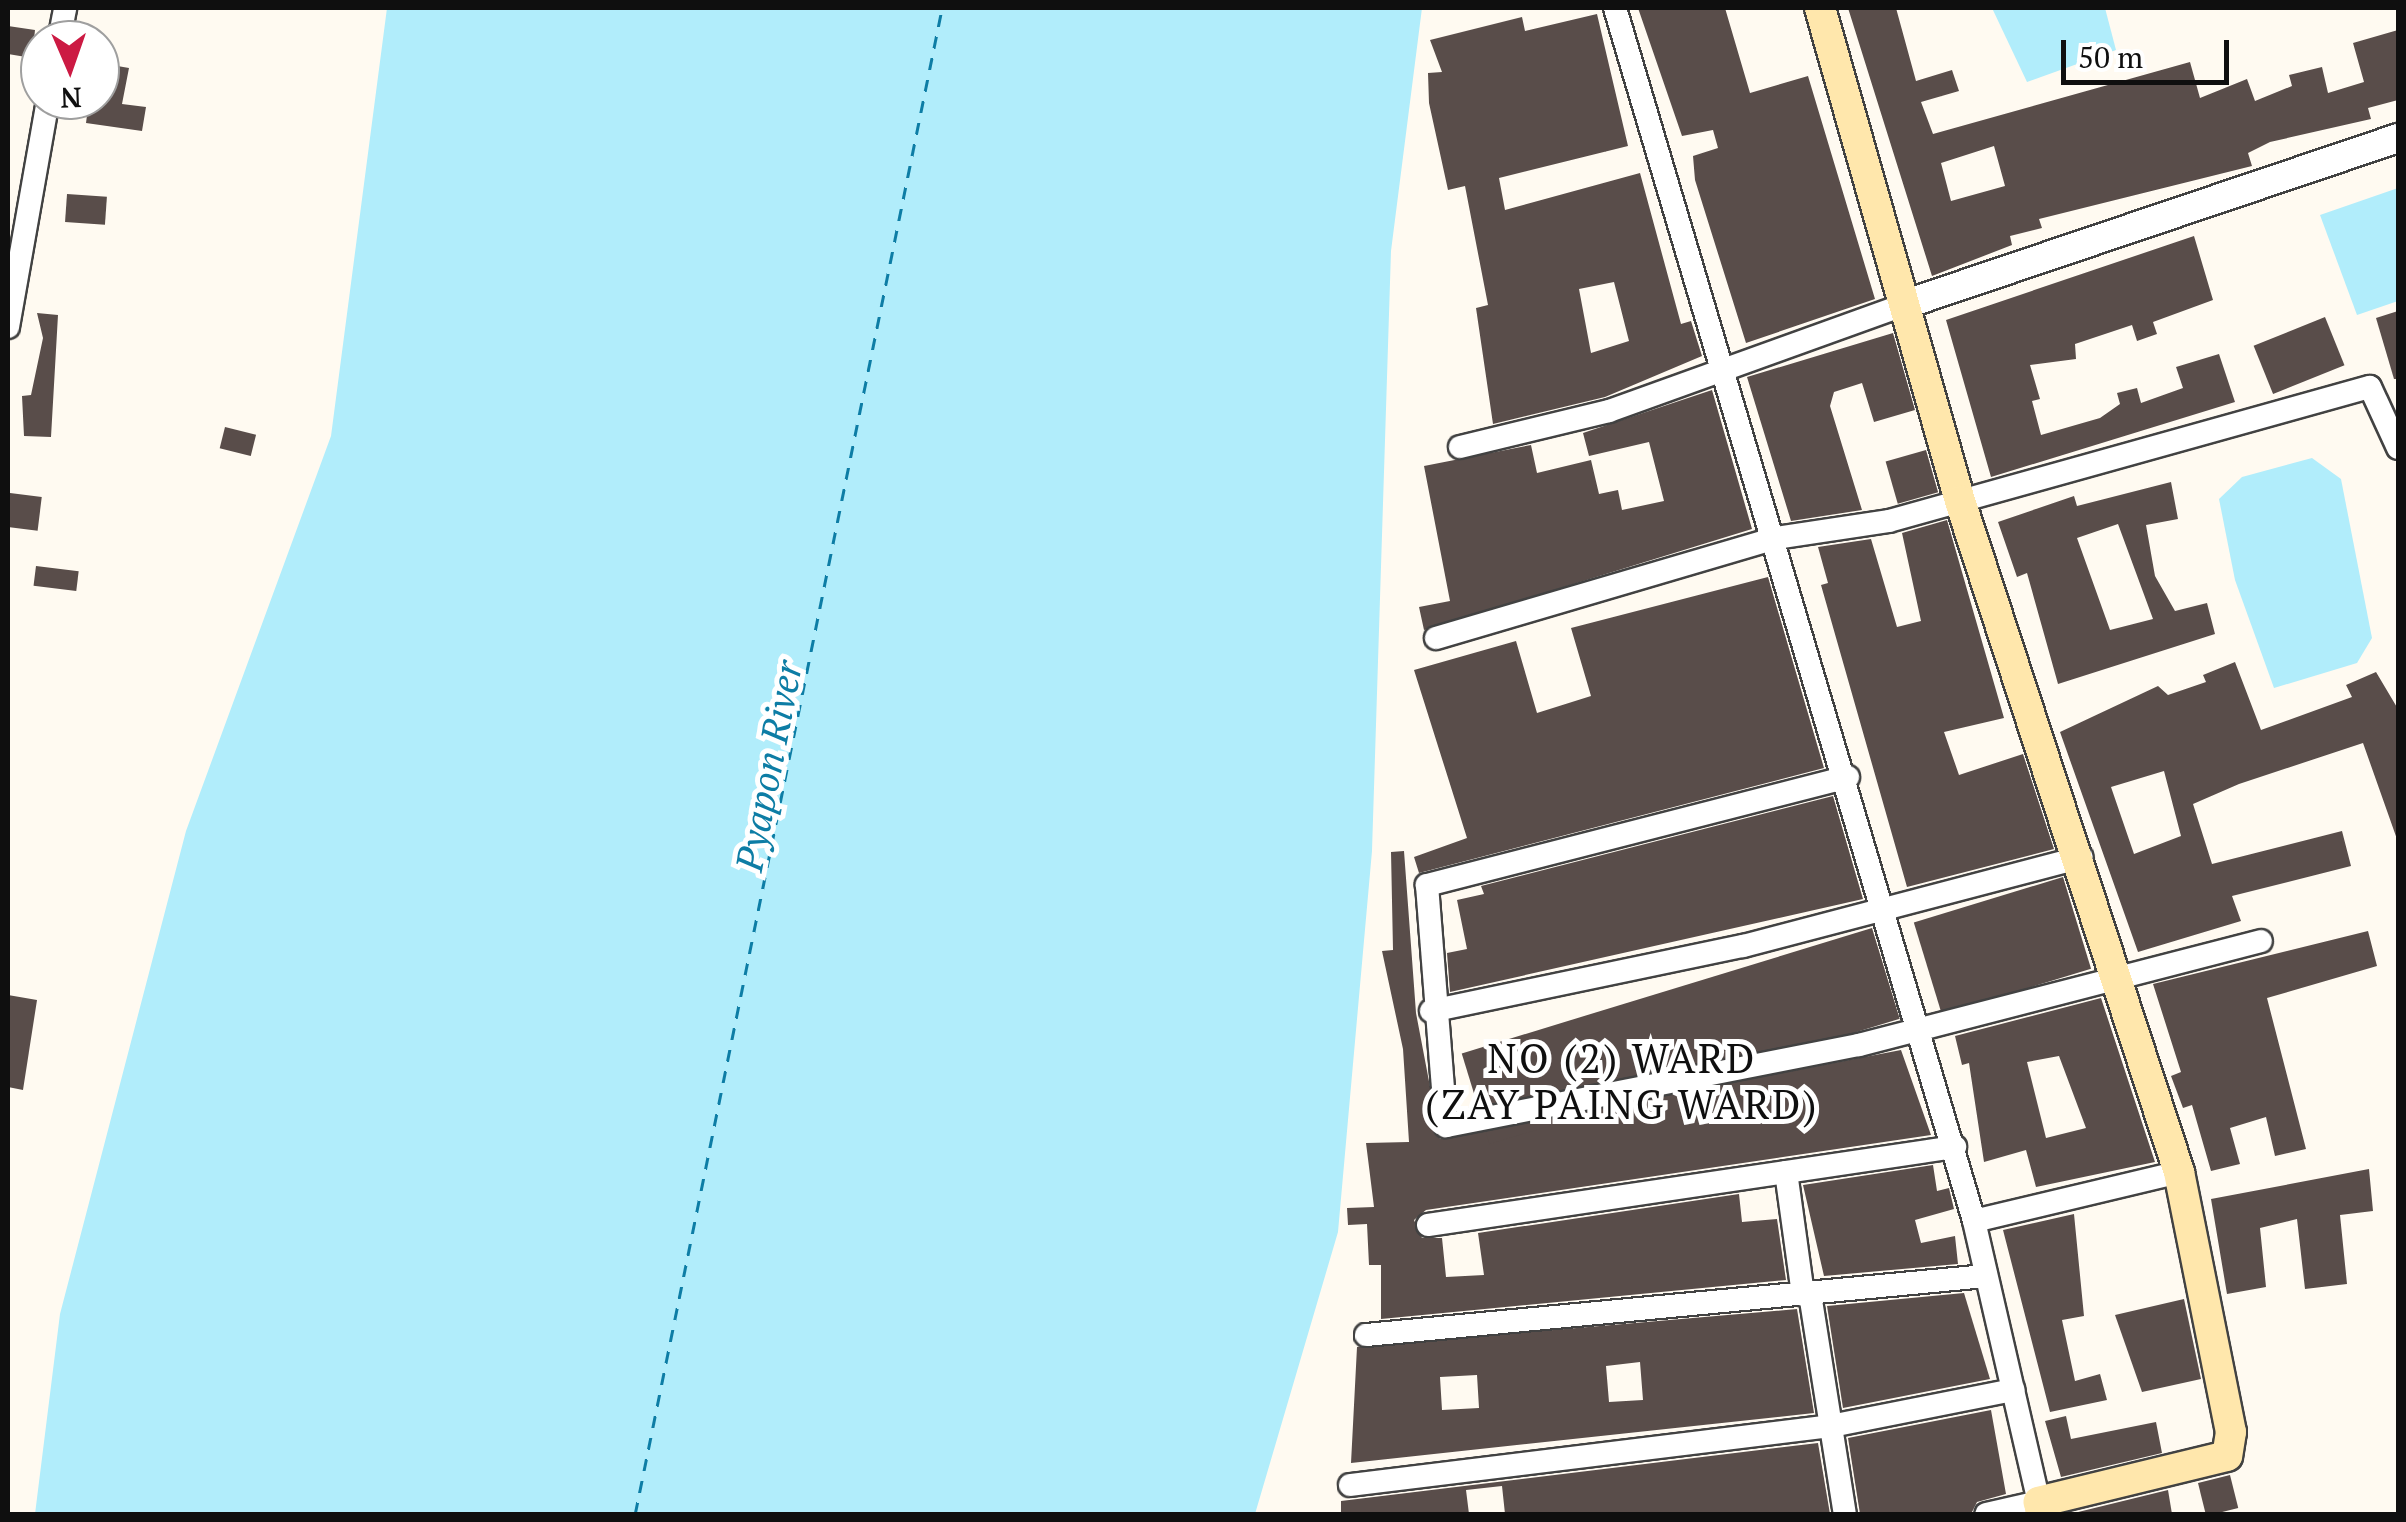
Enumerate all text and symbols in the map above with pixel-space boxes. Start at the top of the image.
north arrow [20,20,120,120]
scale bar [2066,20,2234,82]
text: 50 m [2078,37,2143,77]
text: N [60,80,82,117]
water label: Pyapon River [726,657,812,875]
district label: NO (2) WARD (ZAY PAING WARD) [1425,1034,1819,1128]

